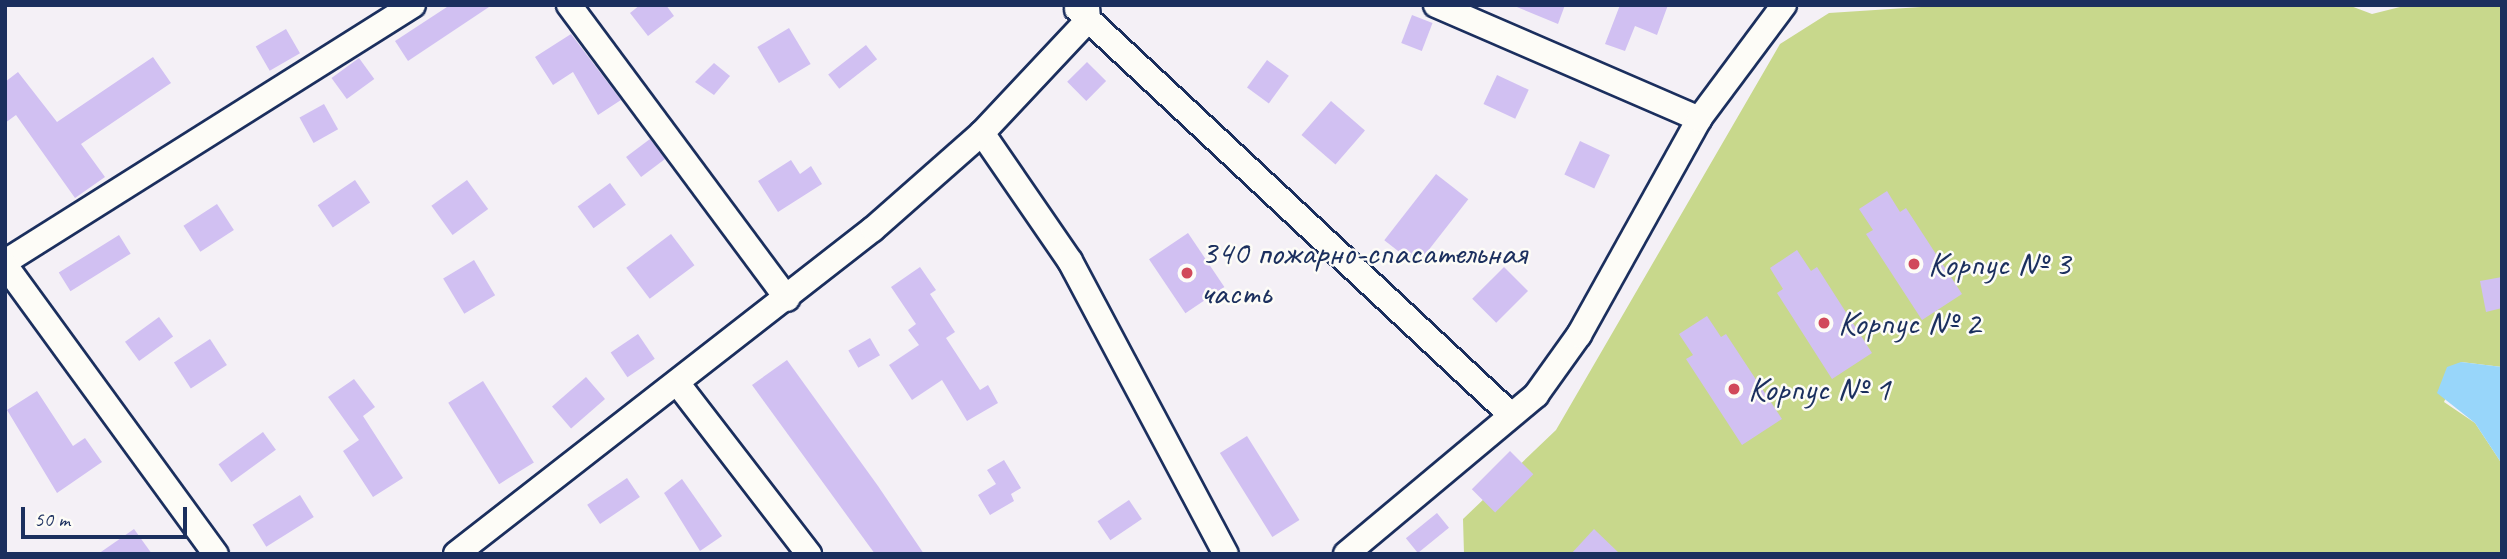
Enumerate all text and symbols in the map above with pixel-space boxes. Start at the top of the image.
place label: 340 пожарно-спасательная часть [1201,232,1526,314]
place label: Корпус № 3 [1928,243,2070,285]
marker: Корпус № 3 [1906,256,1922,272]
marker: 340 пожарно-спасательная часть [1179,265,1195,281]
place label: Корпус № 2 [1838,302,1980,344]
marker: Корпус № 2 [1816,315,1832,331]
place label: Корпус № 1 [1748,368,1890,410]
marker: Корпус № 1 [1726,381,1742,397]
scale bar [24,492,191,536]
text: 50 m [34,506,70,532]

